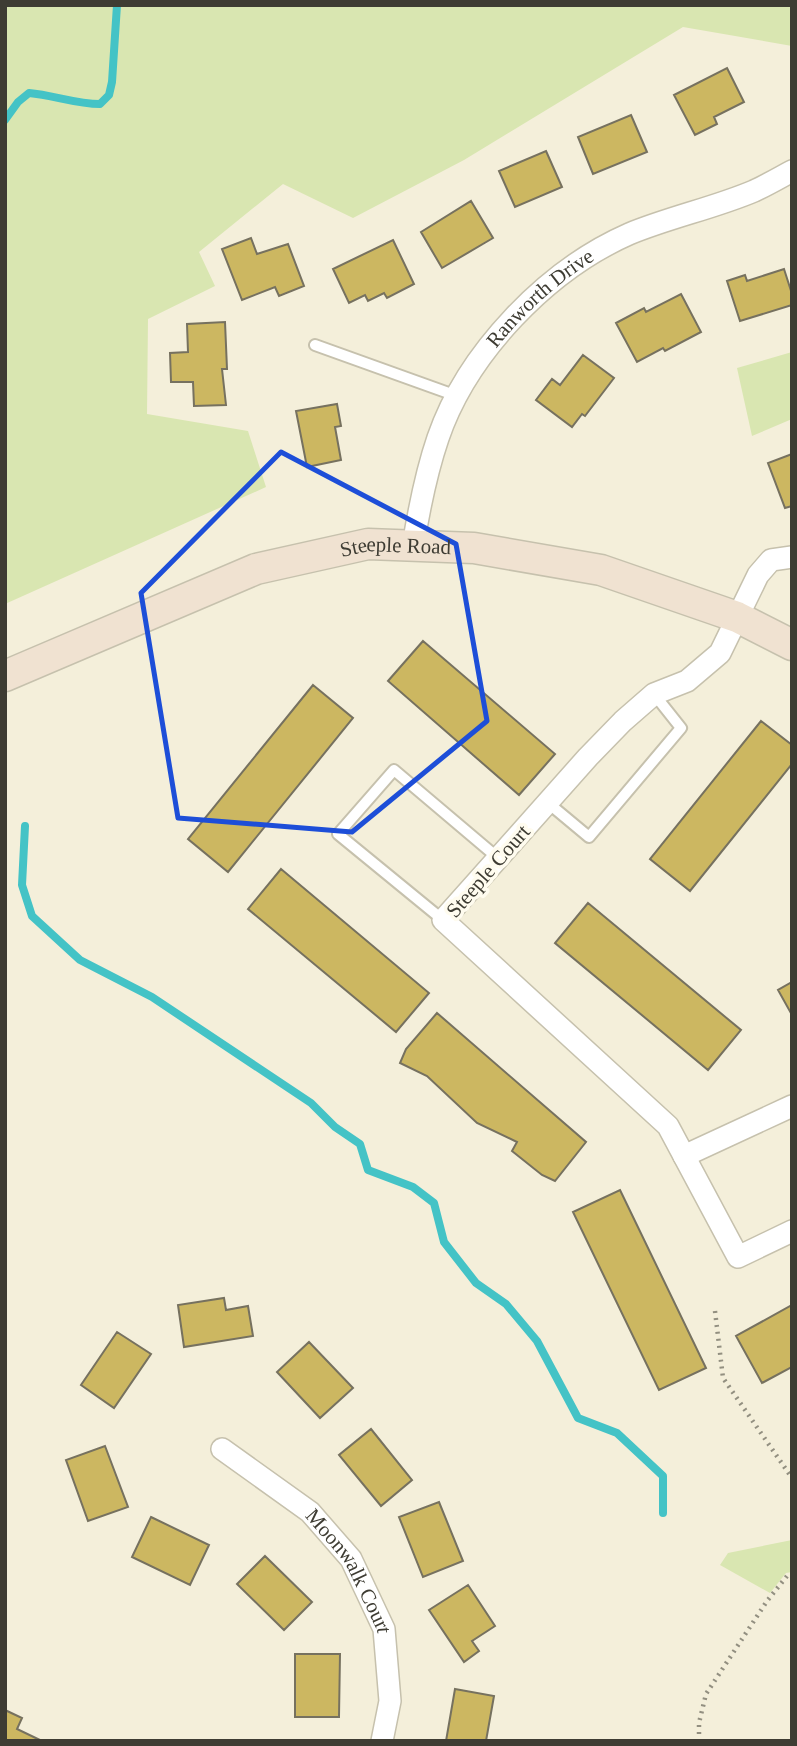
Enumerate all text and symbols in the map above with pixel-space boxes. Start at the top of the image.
street label: Ranworth Drive [481,244,598,352]
street label: Steeple Road [338,532,452,562]
street label: Steeple Court [441,820,535,922]
street label: Moonwalk Court [301,1504,396,1634]

